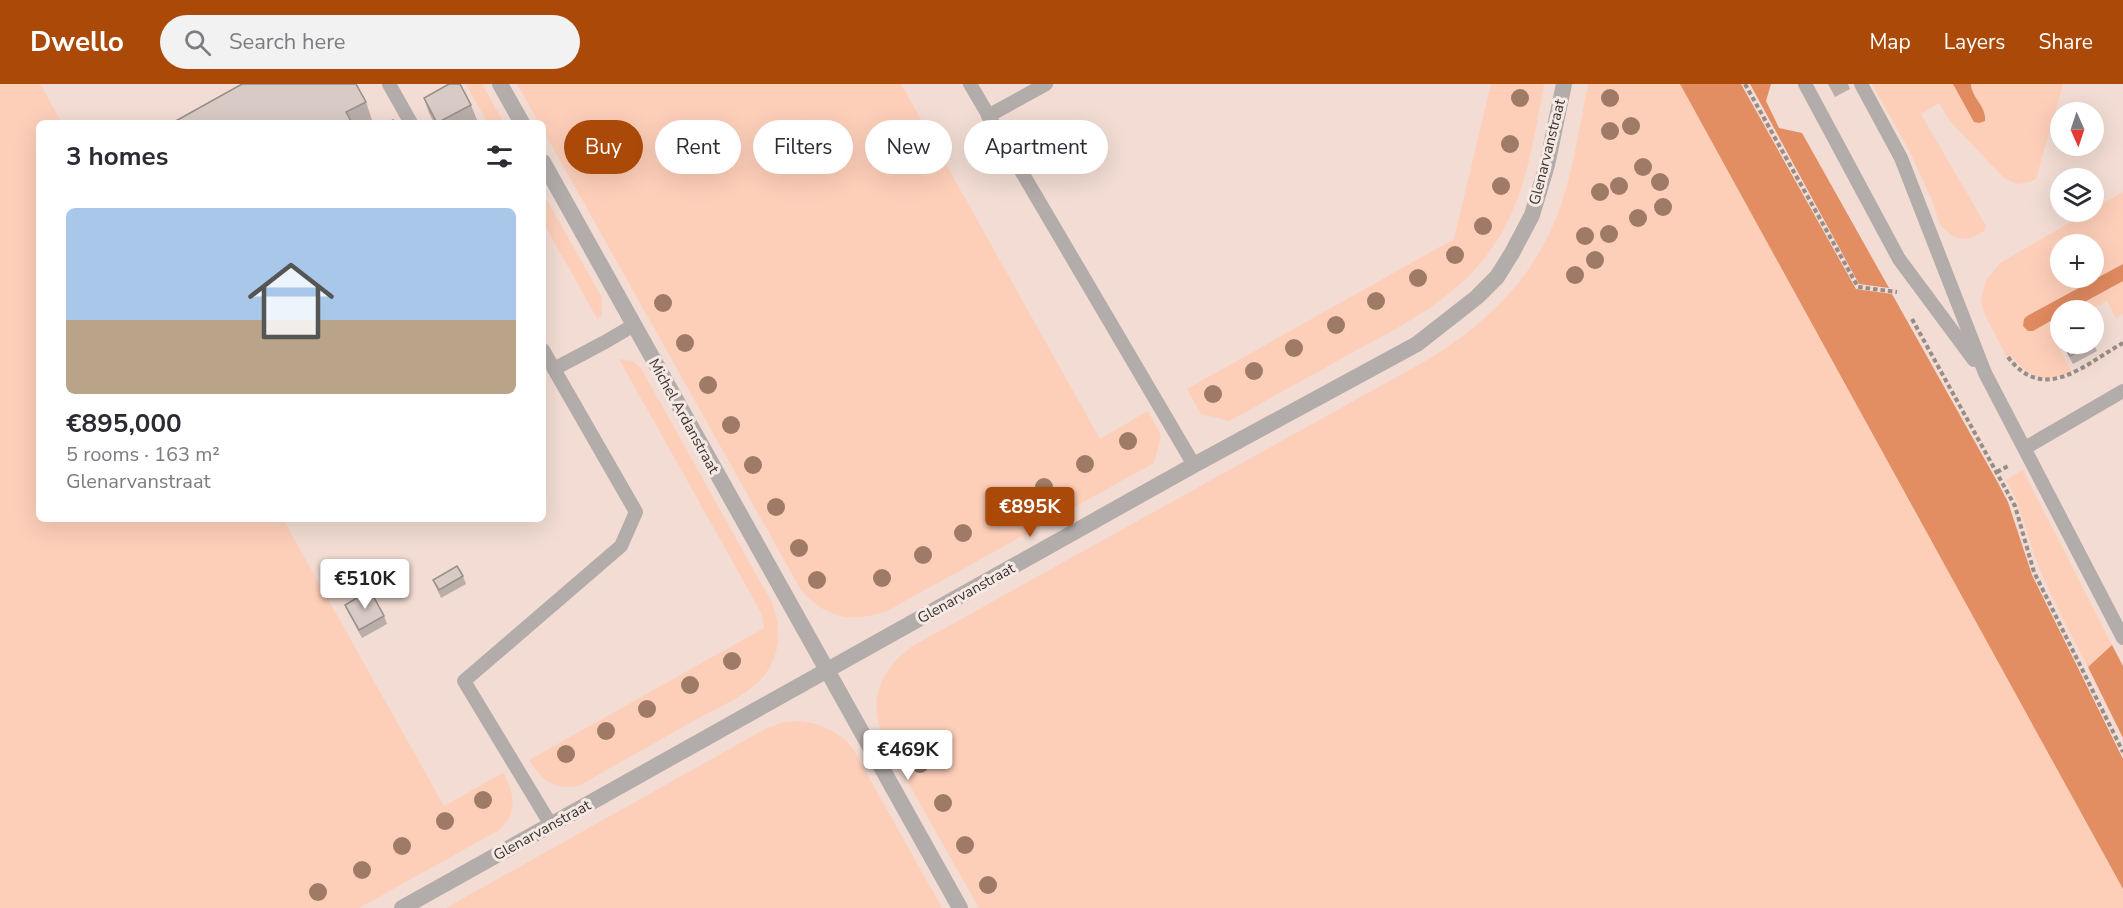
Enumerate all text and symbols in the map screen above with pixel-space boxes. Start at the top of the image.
search box [160,15,580,69]
text: Dwello [30,23,124,61]
icon: search [181,26,214,59]
text: Search here [229,27,346,57]
text: Map [1869,28,1911,56]
text: Layers [1944,28,2005,56]
text: Share [2038,28,2093,56]
street label: Glenarvanstraat [1524,96,1570,207]
north arrow [2050,102,2104,156]
map controls [2050,102,2104,354]
chip: Buy [564,120,643,174]
chip: Rent [655,120,741,174]
chip: Filters [753,120,853,174]
chip: New [865,120,952,174]
chip: Apartment [964,120,1108,174]
text: 3 homes [66,139,168,174]
icon: filters [483,140,516,173]
button: layers [2050,168,2104,222]
button: + [2050,234,2104,288]
icon: home [237,247,345,355]
button: − [2050,300,2104,354]
street label: Michel Ardanstraat [644,355,724,478]
text: €895,000 [66,406,182,441]
text: 5 rooms · 163 m² [66,441,220,468]
text: Glenarvanstraat [66,468,211,495]
pin: €895K [988,487,1072,538]
text: €895K [999,493,1061,520]
street label: Glenarvanstraat [914,558,1019,628]
pin: €510K [323,559,407,610]
text: €510K [334,565,396,592]
pin: €469K [866,730,950,781]
text: €469K [877,736,939,763]
street label: Glenarvanstraat [490,795,595,865]

